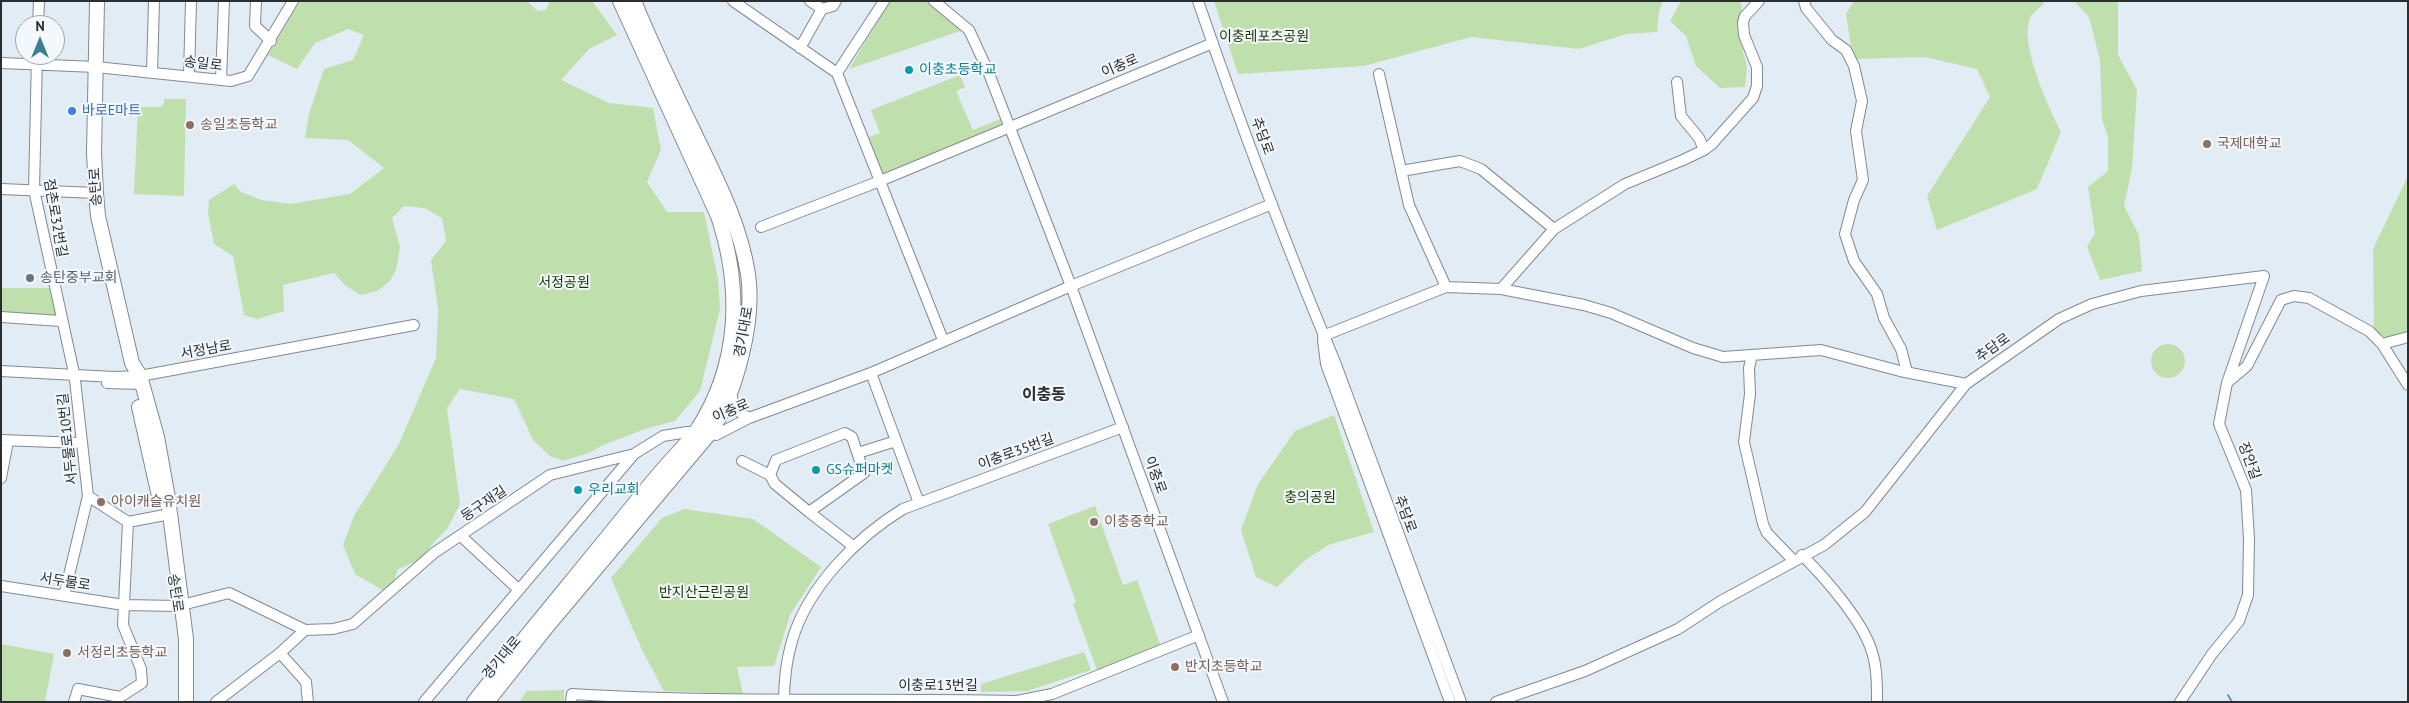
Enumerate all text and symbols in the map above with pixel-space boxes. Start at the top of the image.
north arrow [15,15,65,65]
text: N [35,17,45,35]
park label: 이충레포츠공원 [1219,29,1309,45]
street label: 이충로 [1099,51,1141,81]
street label: 송일로 [183,53,223,75]
place label: 이충초등학교 [919,62,996,78]
marker: 이충초등학교 [903,64,915,76]
place label: 바로E마트 [82,103,141,119]
marker: 바로E마트 [66,105,78,117]
street label: 추담로 [1247,115,1277,157]
place label: 송일초등학교 [200,117,277,133]
marker: 송일초등학교 [184,119,196,131]
place label: 국제대학교 [2217,136,2281,152]
marker: 국제대학교 [2201,138,2213,150]
street label: 송탄로 [87,167,105,207]
street label: 점촌로32번길 [40,177,70,259]
place label: 송탄중부교회 [40,270,117,286]
marker: 송탄중부교회 [24,272,36,284]
park label: 서정공원 [538,275,590,291]
street label: 경기대로 [731,305,757,359]
street label: 추담로 [1972,330,2014,366]
street label: 서정남로 [179,337,233,363]
district label: 이충동 [1022,385,1066,405]
street label: 서두물로10번길 [55,392,81,486]
street label: 이충로 [710,396,752,426]
street label: 이충로35번길 [976,430,1056,474]
street label: 장안길 [2234,440,2264,482]
street label: 이충로 [1140,454,1170,496]
place label: GS슈퍼마켓 [826,462,894,478]
marker: GS슈퍼마켓 [810,464,822,476]
place label: 우리교회 [588,482,640,498]
street label: 둥구재길 [458,483,510,525]
marker: 우리교회 [572,484,584,496]
park label: 충의공원 [1284,490,1336,506]
street label: 추담로 [1390,493,1420,535]
place label: 아이캐슬유치원 [111,494,201,510]
marker: 아이캐슬유치원 [95,496,107,508]
place label: 이충중학교 [1104,514,1168,530]
marker: 이충중학교 [1088,516,1100,528]
street label: 서두물로 [38,570,92,594]
street label: 송탄로 [164,573,186,613]
park label: 반지산근린공원 [659,585,749,601]
street label: 경기대로 [479,633,525,683]
place label: 서정리초등학교 [77,645,167,661]
marker: 서정리초등학교 [61,647,73,659]
place label: 반지초등학교 [1185,659,1262,675]
marker: 반지초등학교 [1169,661,1181,673]
street label: 이충로13번길 [898,678,978,694]

